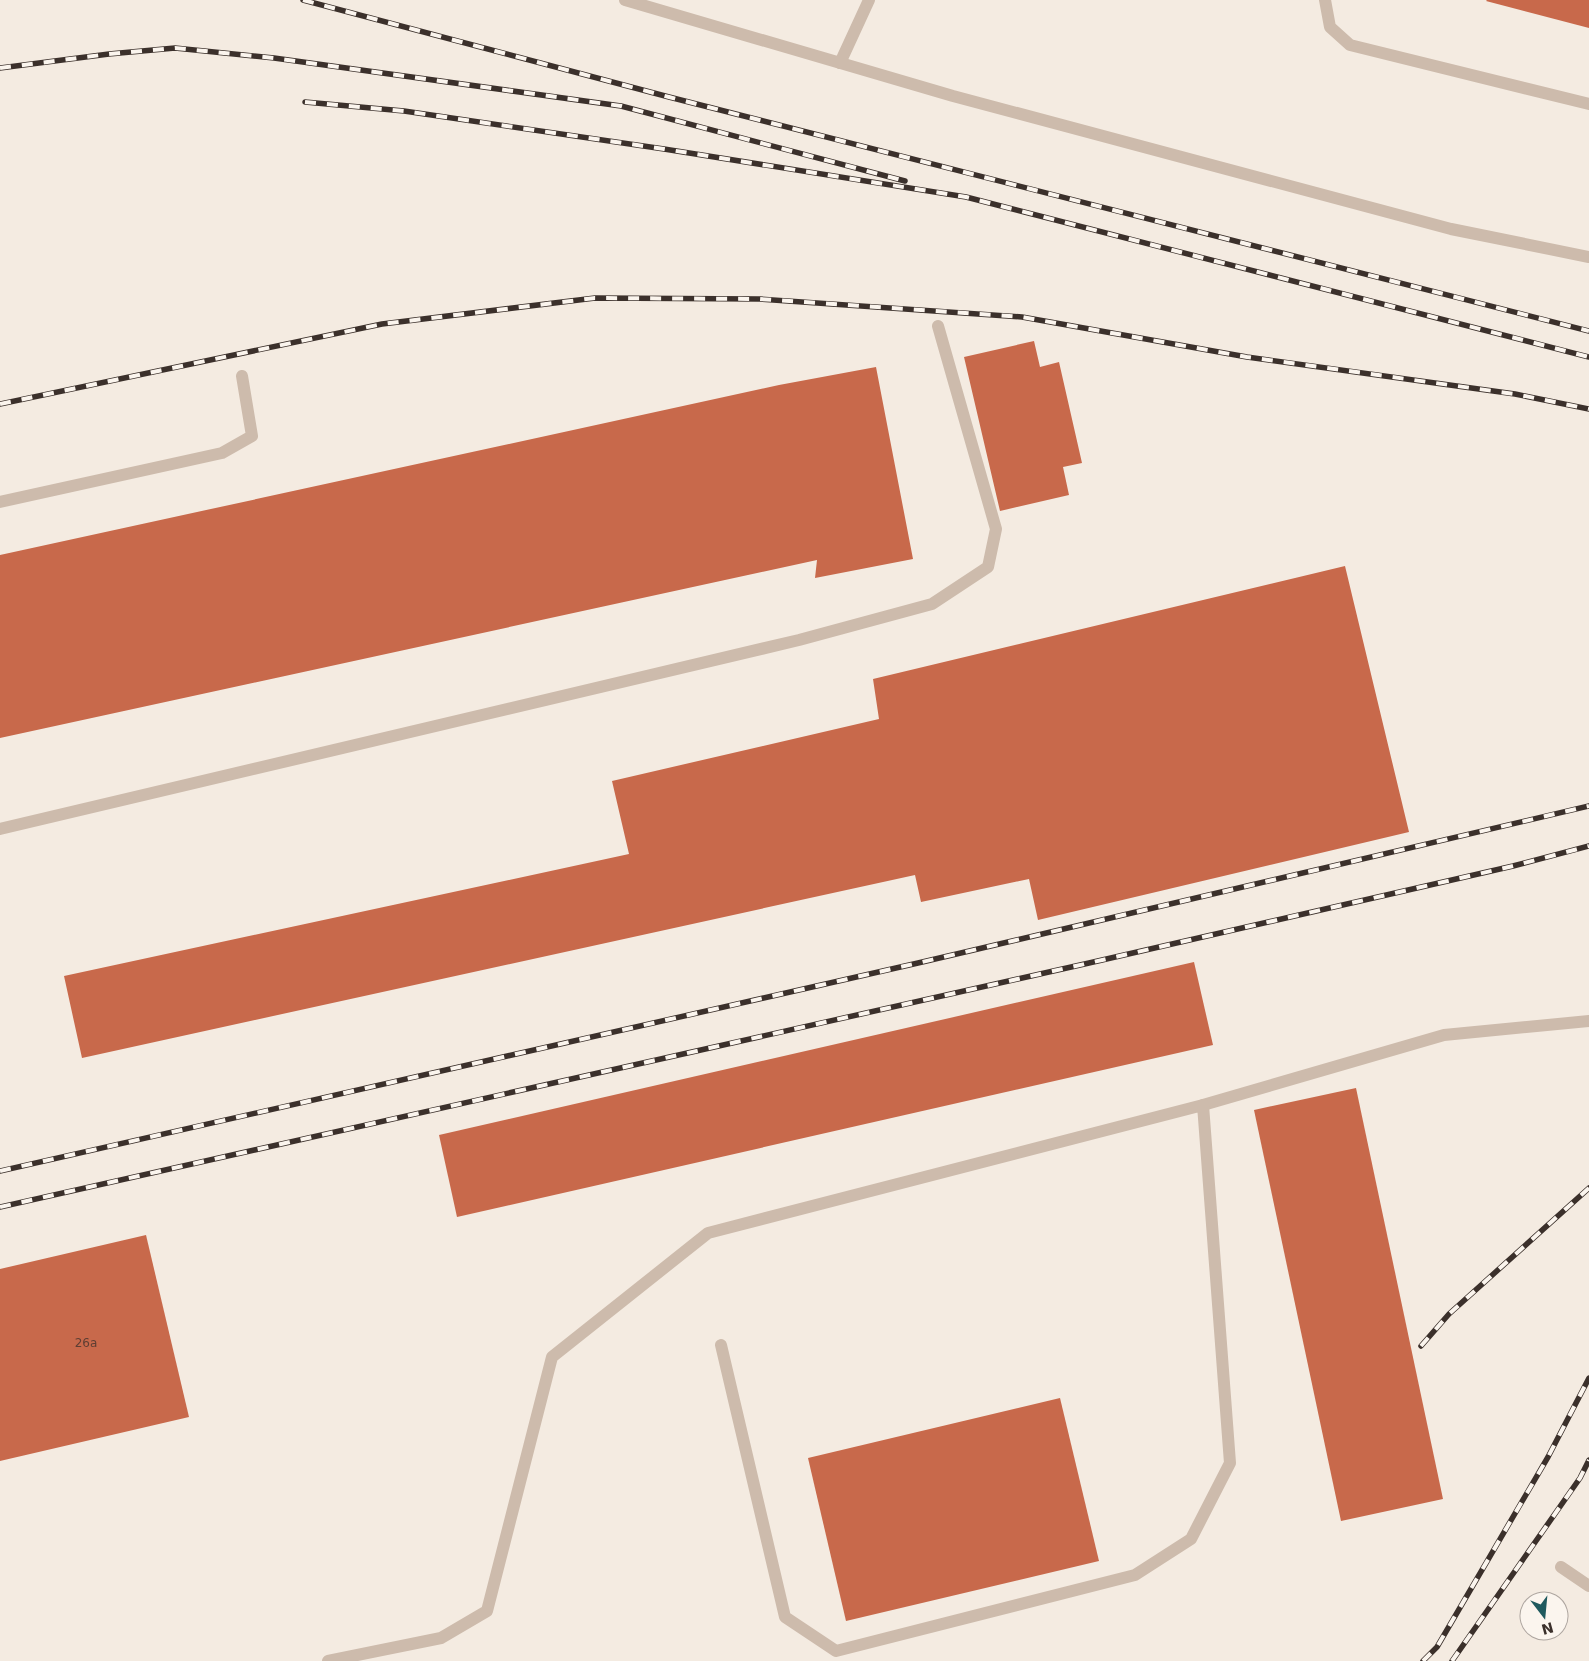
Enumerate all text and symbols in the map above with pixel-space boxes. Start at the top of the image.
house number: 26а [75,1336,97,1350]
north arrow [1519,1591,1569,1641]
text: N [1540,1619,1555,1638]

